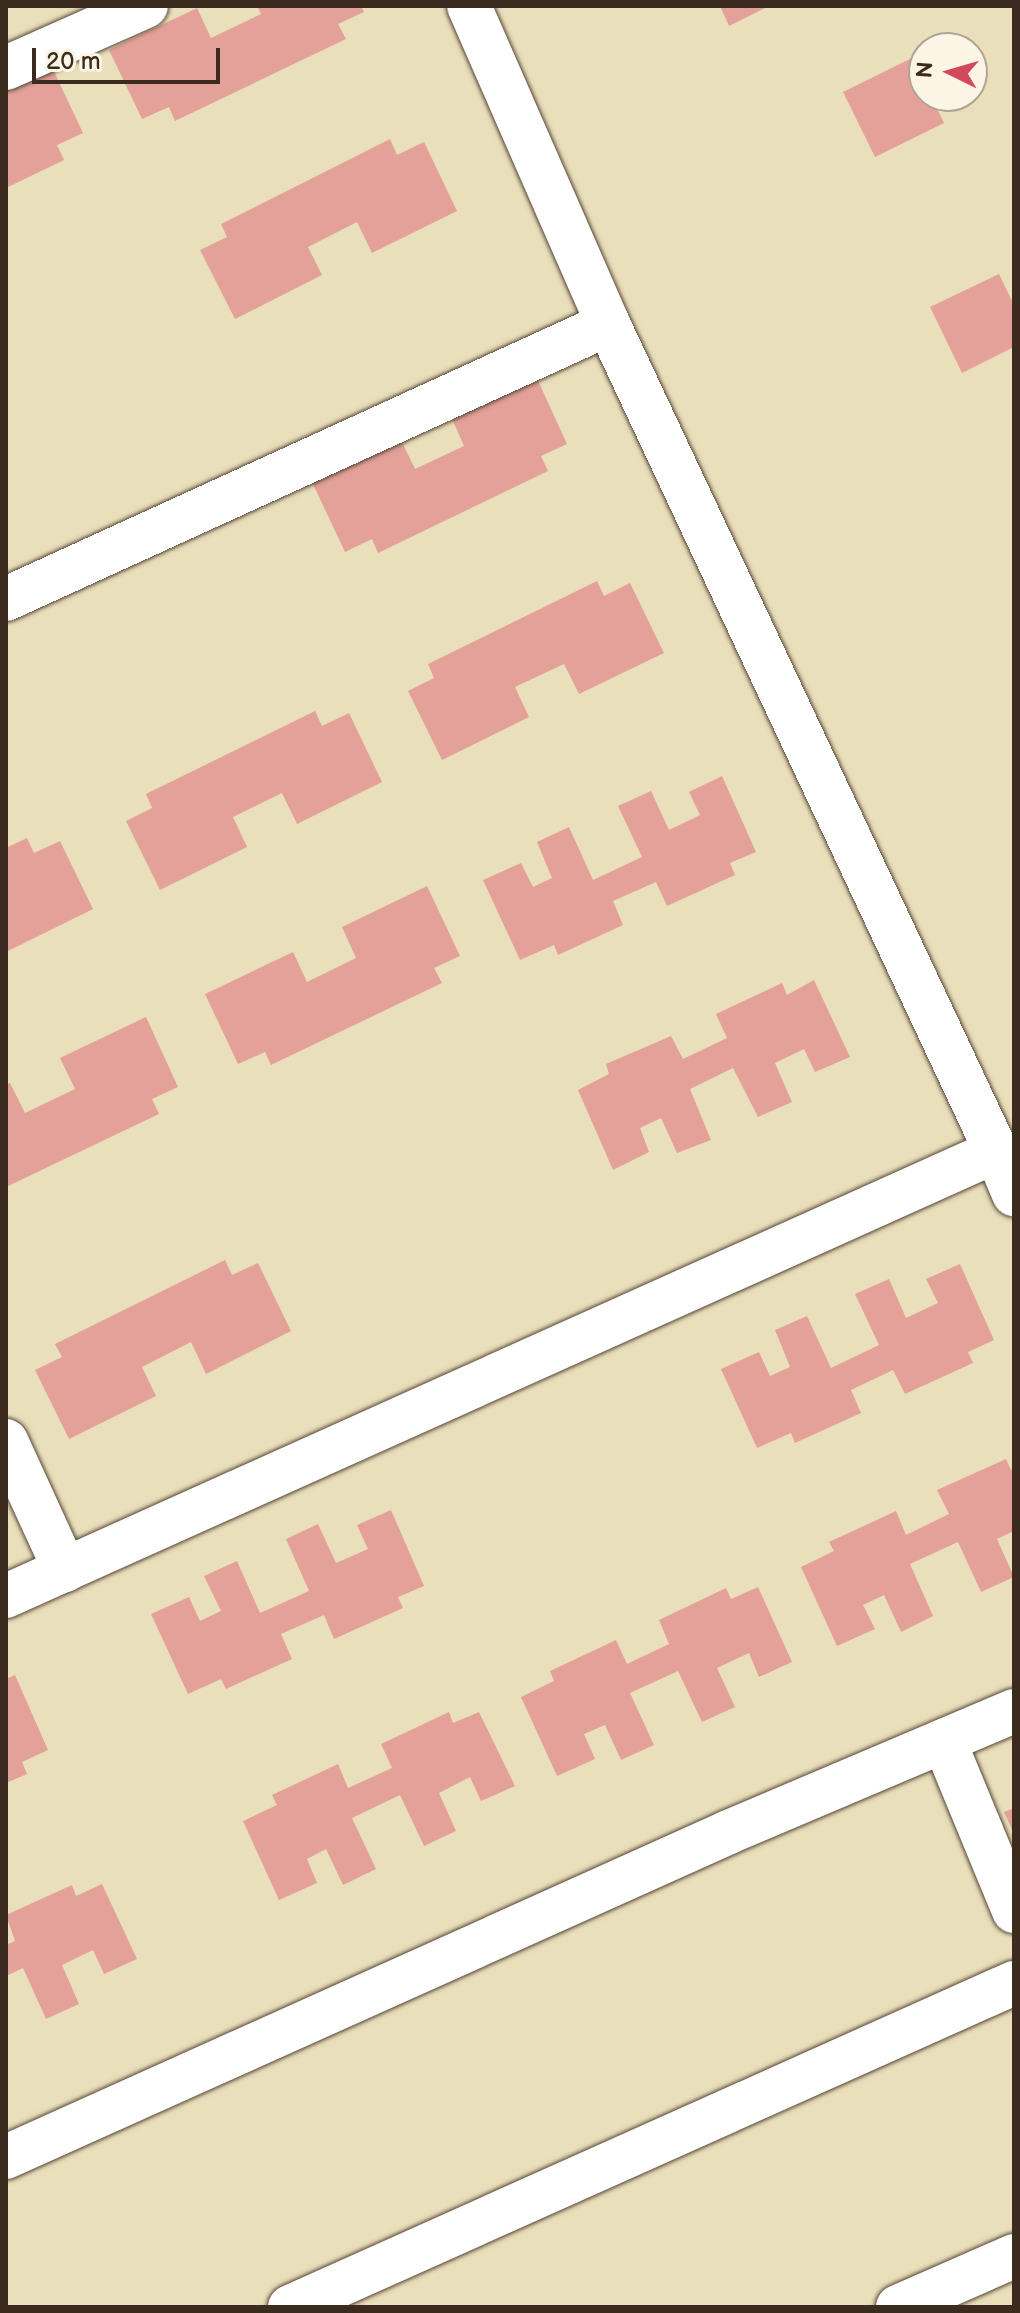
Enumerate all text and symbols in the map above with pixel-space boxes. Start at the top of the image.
scale bar [36,32,224,82]
north arrow [908,32,988,112]
text: 20 m [46,47,101,76]
text: N [911,61,940,79]

